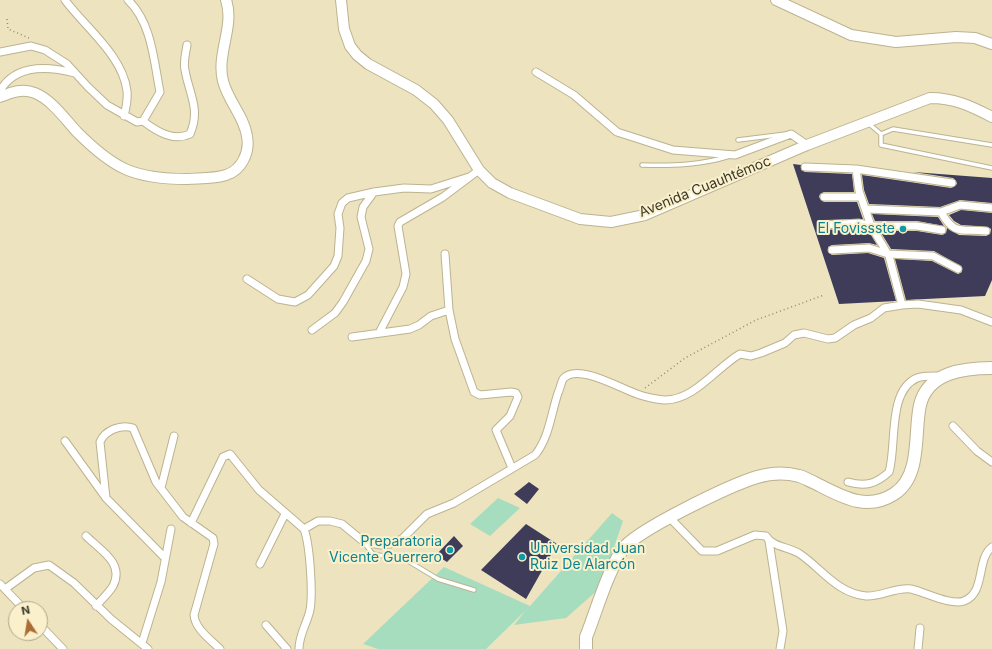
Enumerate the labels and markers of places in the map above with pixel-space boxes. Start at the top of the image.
place label: El Fovissste [817,221,895,237]
marker: El Fovissste [898,224,908,234]
place label: Preparatoria Vicente Guerrero [329,534,442,566]
place label: Universidad Juan Ruiz De Alarcón [530,541,645,574]
marker: Preparatoria Vicente Guerrero [445,545,455,555]
marker: Universidad Juan Ruiz De Alarcón [517,552,527,562]

